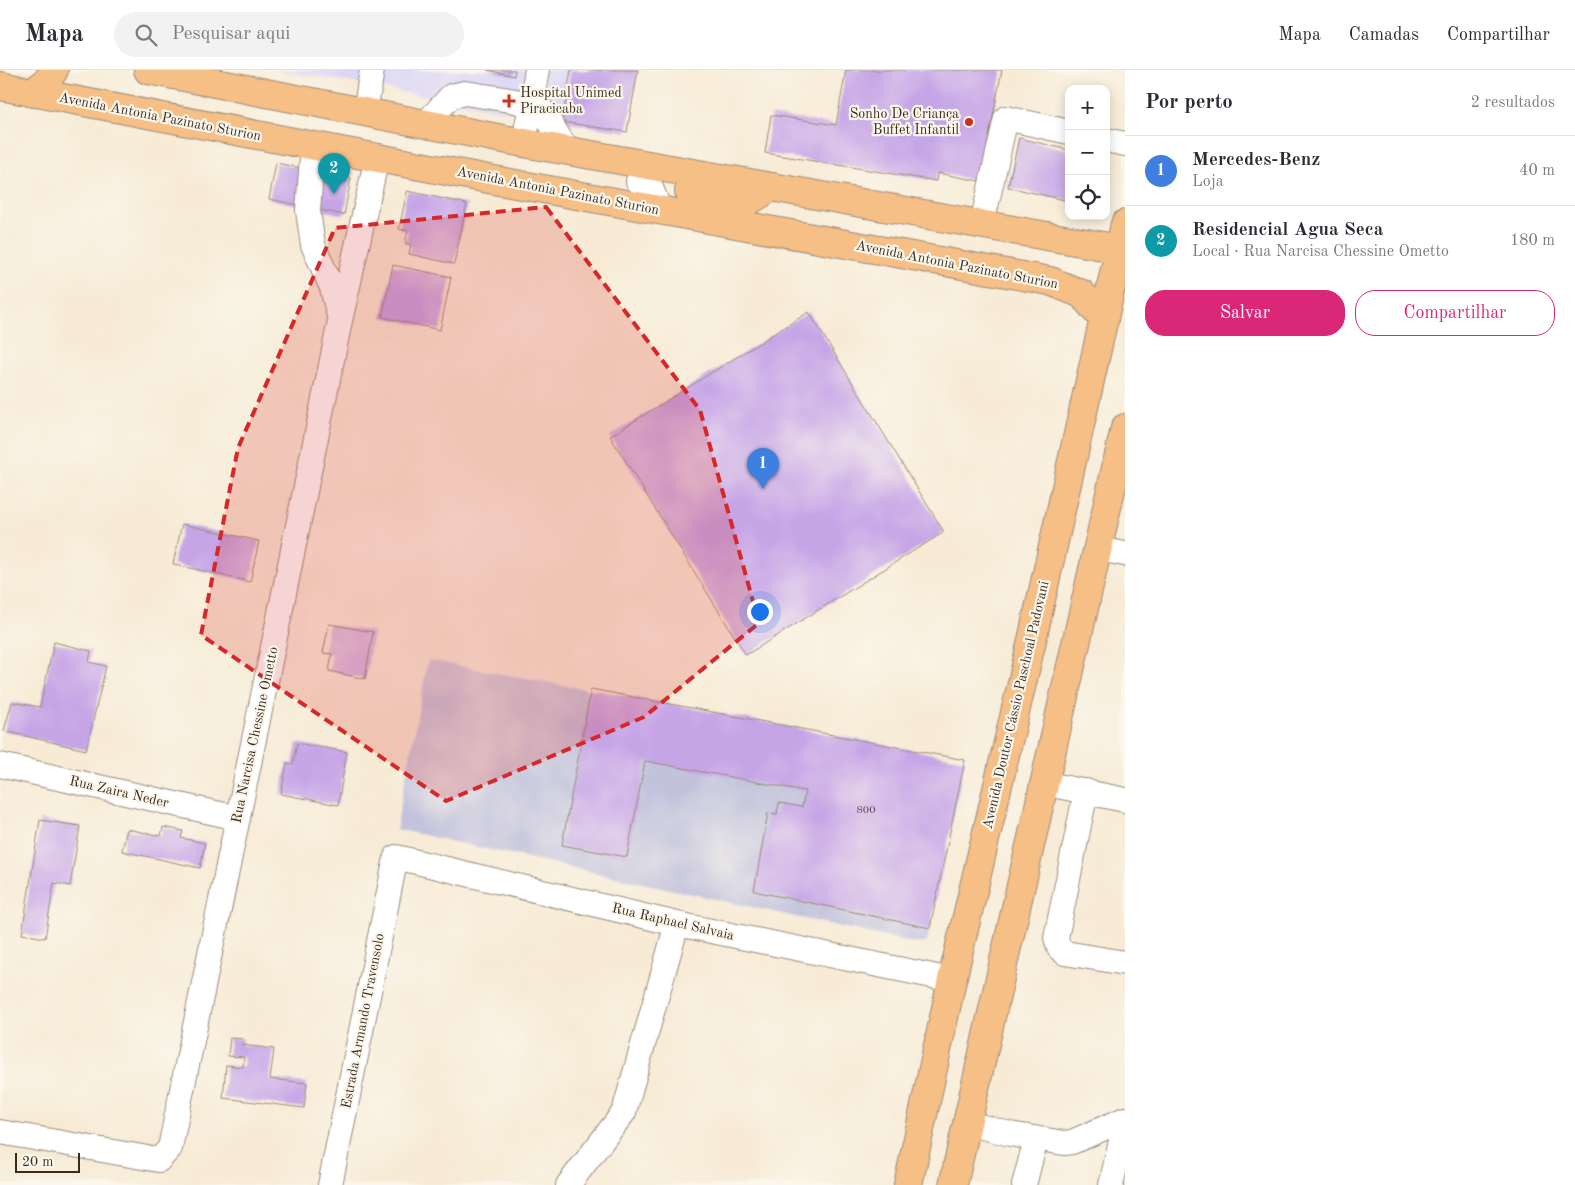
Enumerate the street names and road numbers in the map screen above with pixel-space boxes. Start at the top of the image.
street label: Avenida Antonia Pazinato Sturion [58,90,263,144]
street label: Avenida Antonia Pazinato Sturion [456,164,661,218]
street label: Avenida Antonia Pazinato Sturion [855,238,1060,292]
street label: Avenida Doutor Cássio Paschoal Padovani [981,579,1051,830]
street label: Rua Narcisa Chessine Ometto [229,645,281,824]
street label: Rua Zaira Neder [68,774,170,810]
street label: Rua Raphael Salvaia [610,901,736,943]
street label: Estrada Armando Travensolo [339,932,387,1110]

